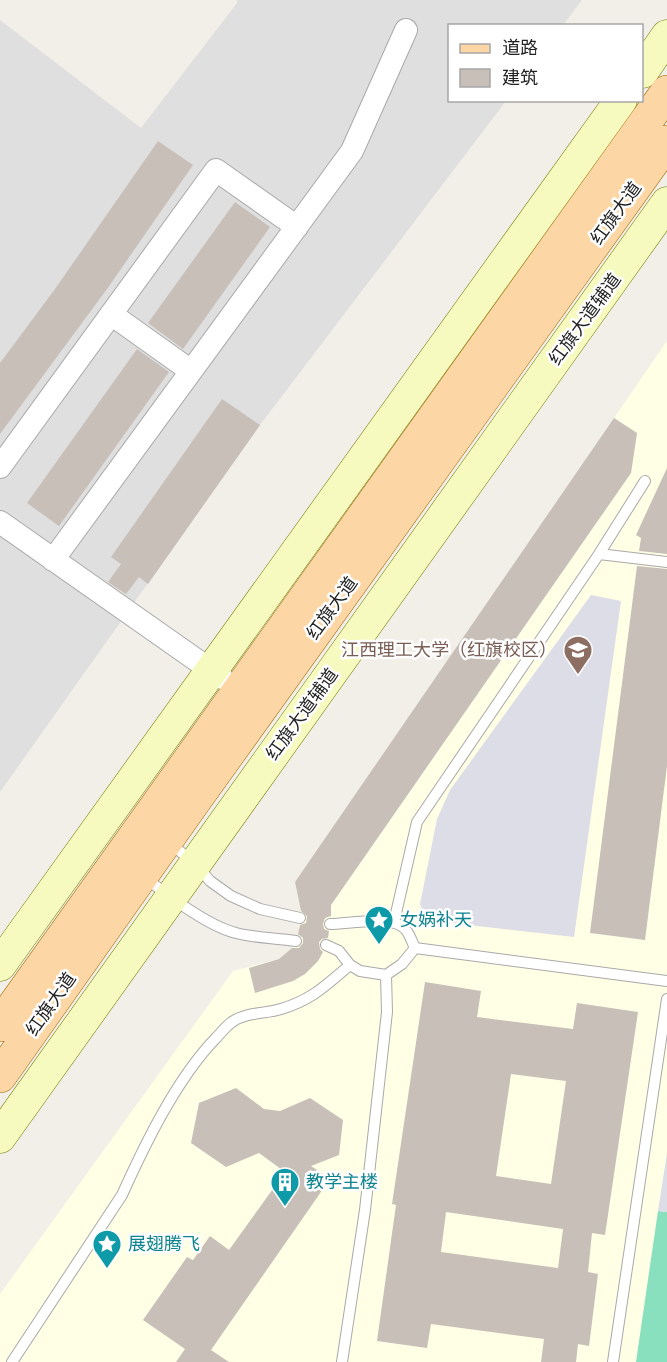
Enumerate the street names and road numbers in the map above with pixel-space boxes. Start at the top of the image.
street label: 红旗大道 [586,177,646,249]
street label: 红旗大道辅道 [544,269,626,369]
street label: 红旗大道 [302,572,362,644]
street label: 红旗大道辅道 [261,664,343,764]
street label: 红旗大道 [21,968,81,1040]

